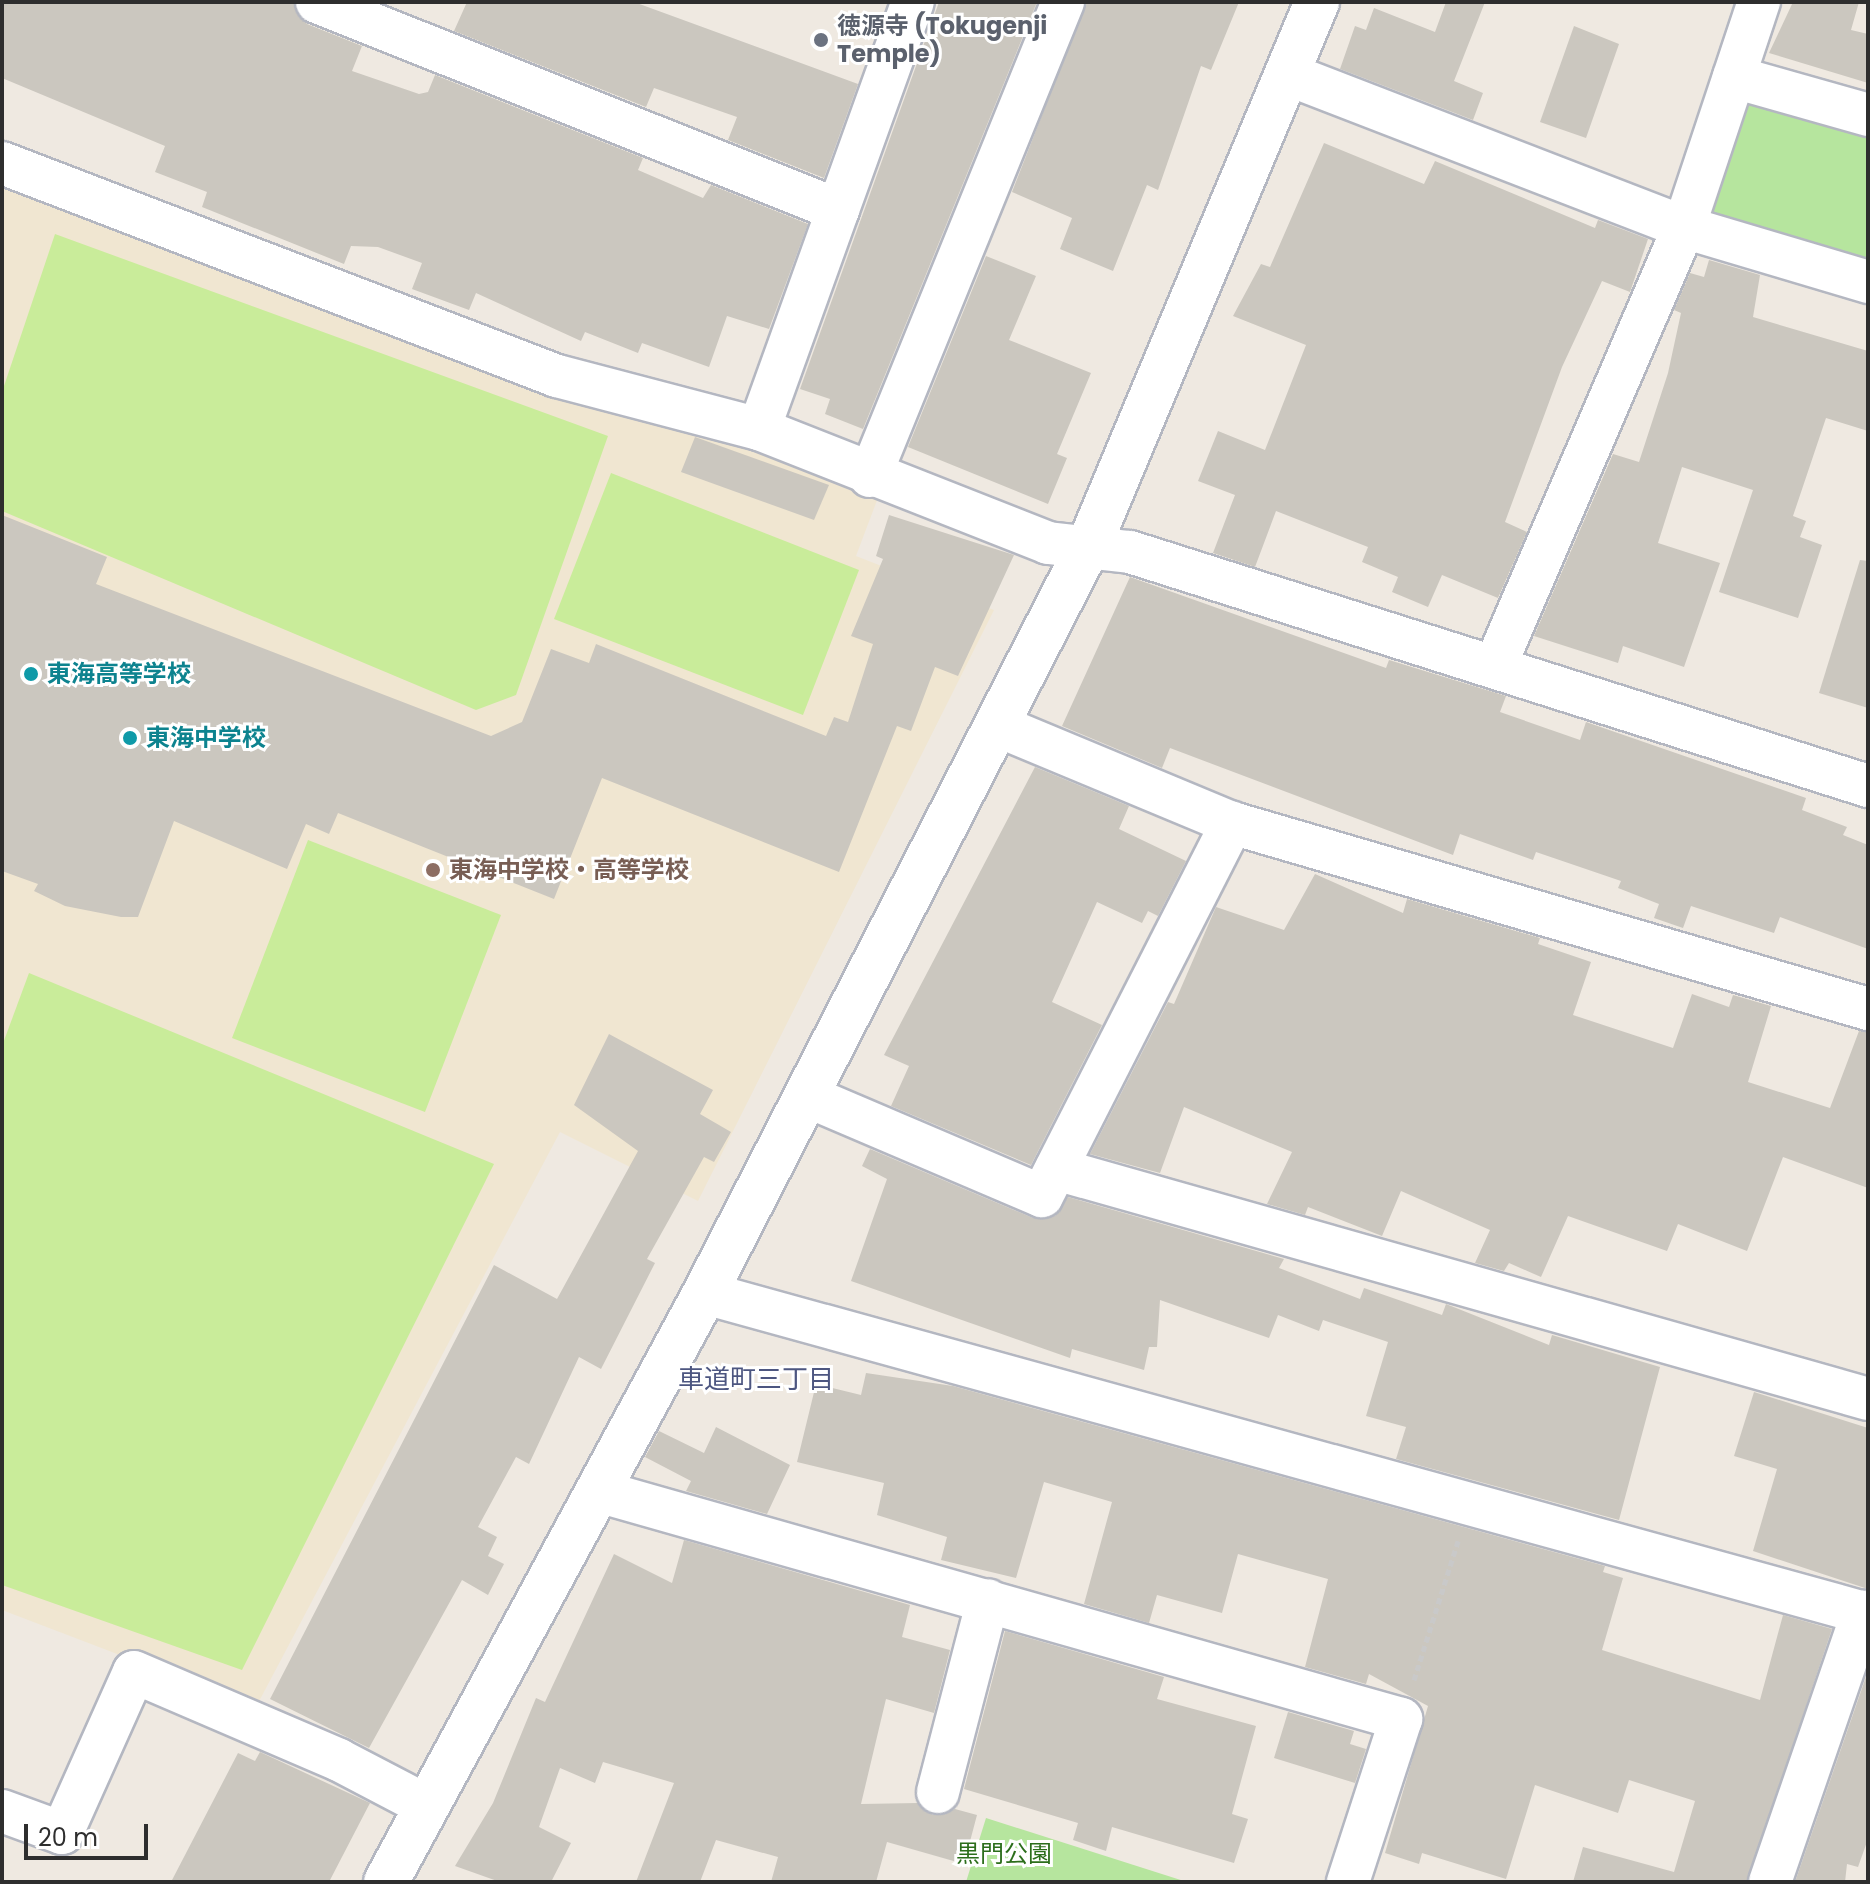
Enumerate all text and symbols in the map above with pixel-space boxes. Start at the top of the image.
place label: 徳源寺 (Tokugenji Temple) [837,12,1047,68]
marker: 徳源寺 (Tokugenji Temple) [812,31,830,49]
place label: 東海高等学校 [47,660,191,688]
marker: 東海高等学校 [22,665,40,683]
place label: 東海中学校 [146,724,266,752]
marker: 東海中学校 [121,729,139,747]
place label: 東海中学校・高等学校 [449,856,689,884]
marker: 東海中学校・高等学校 [424,861,442,879]
district label: 車道町三丁目 [678,1364,834,1396]
scale bar [28,1808,152,1858]
text: 20 m [38,1821,98,1854]
park label: 黒門公園 [956,1840,1052,1868]

